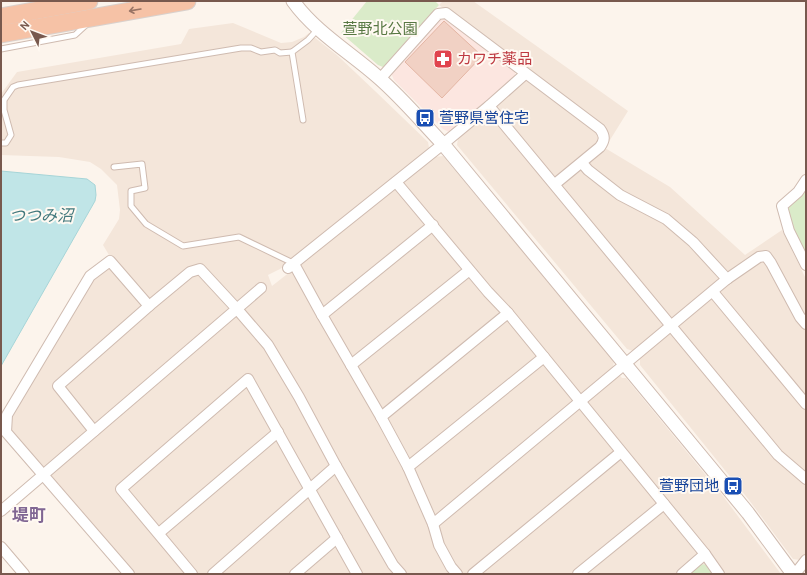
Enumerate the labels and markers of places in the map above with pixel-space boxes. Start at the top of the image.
pharmacy icon: カワチ薬品 [432,48,454,70]
place label: カワチ薬品 [457,50,532,68]
bus stop icon: 萱野県営住宅 [414,107,436,129]
place label: 萱野県営住宅 [439,109,529,127]
bus stop icon: 萱野団地 [722,475,744,497]
place label: 萱野団地 [659,477,719,495]

